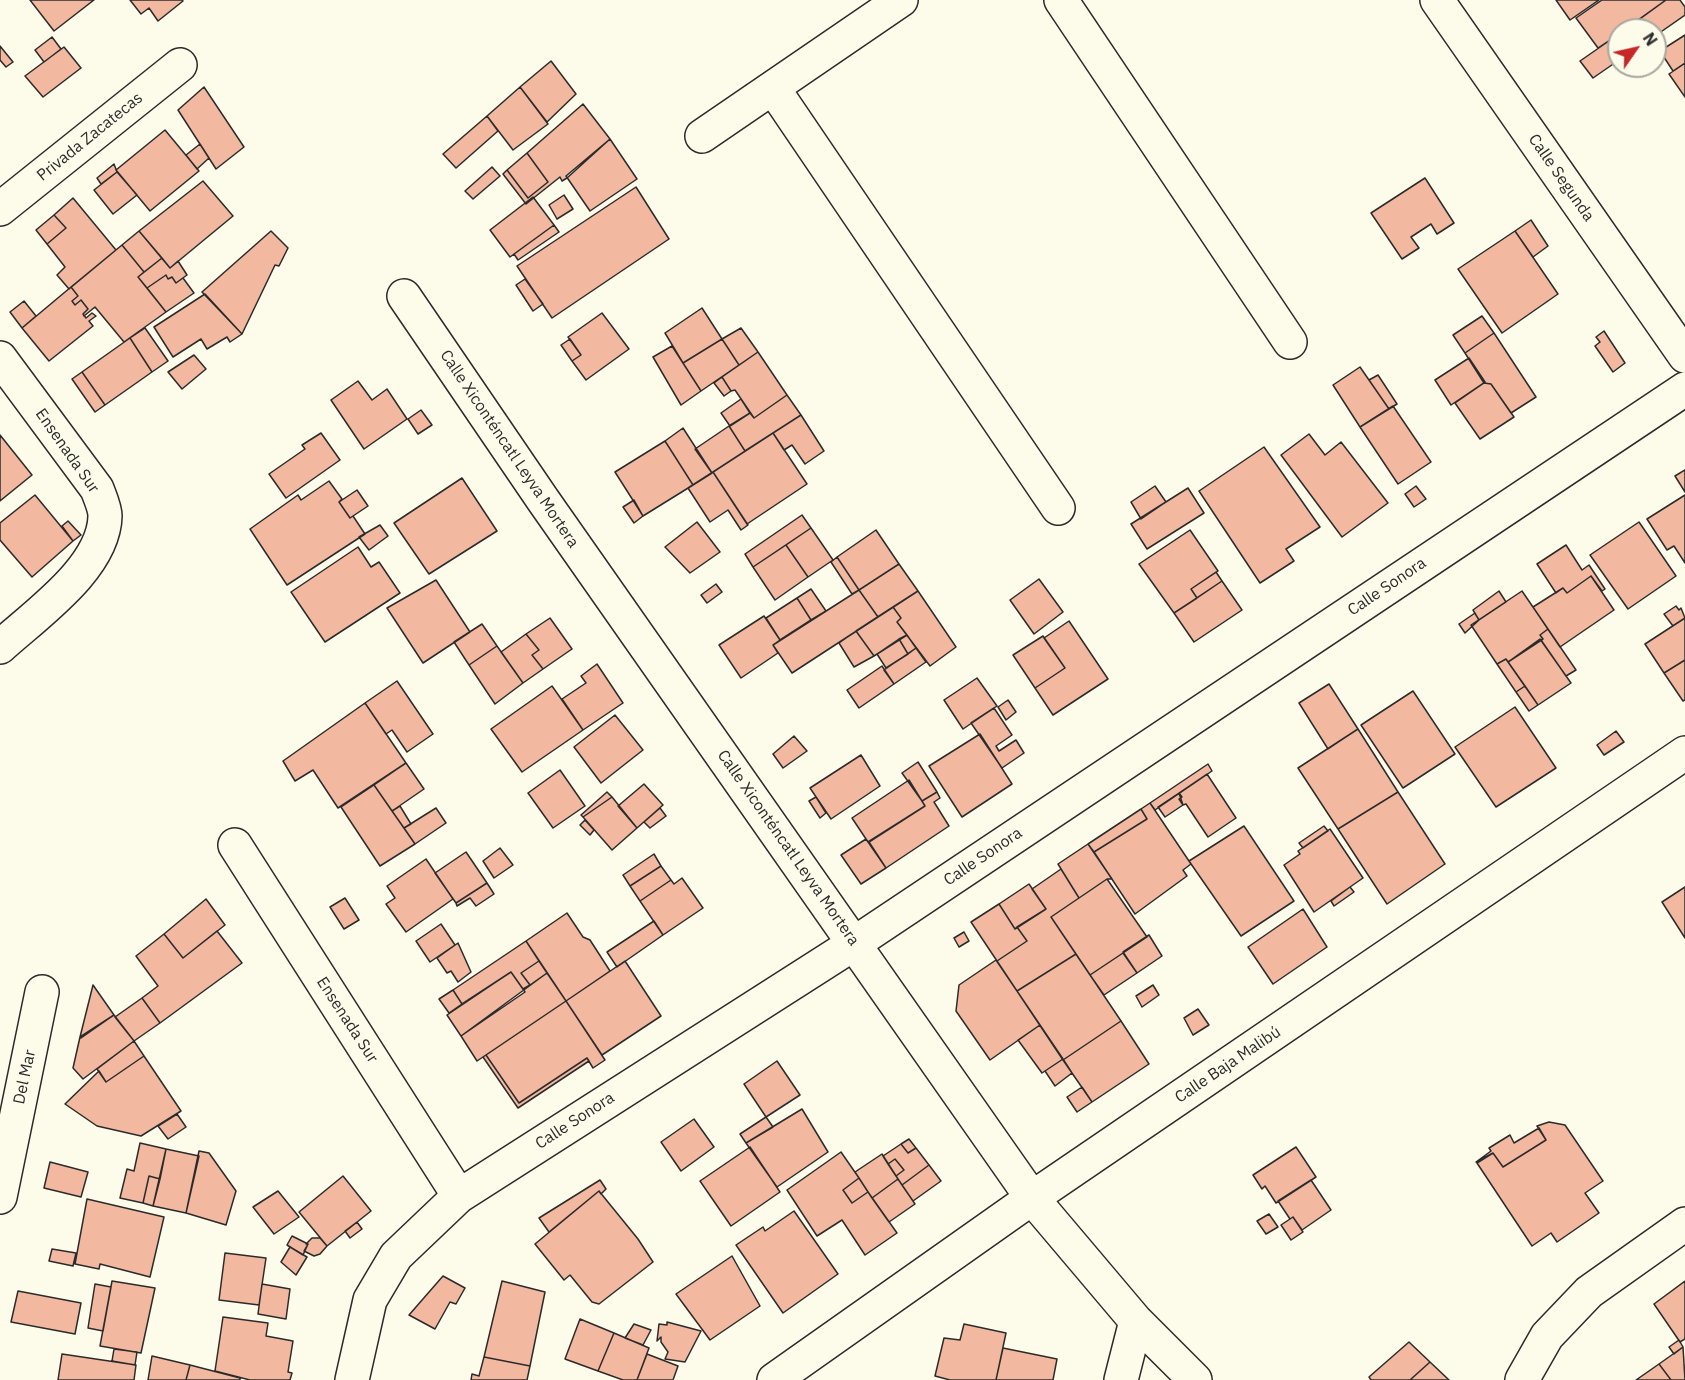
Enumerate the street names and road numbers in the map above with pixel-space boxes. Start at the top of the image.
street label: Privada Zacatecas [33,89,147,185]
street label: Calle Segunda [1524,131,1598,225]
street label: Calle Xiconténcatl Leyva Mortera [436,346,582,552]
street label: Ensenada Sur [31,405,103,497]
street label: Calle Sonora [1344,554,1430,620]
street label: Calle Xiconténcatl Leyva Mortera [713,746,863,950]
street label: Calle Sonora [940,824,1026,890]
street label: Ensenada Sur [312,973,382,1067]
street label: Calle Baja Malibú [1172,1023,1284,1107]
street label: Del Mar [10,1048,40,1106]
street label: Calle Sonora [532,1088,618,1154]

